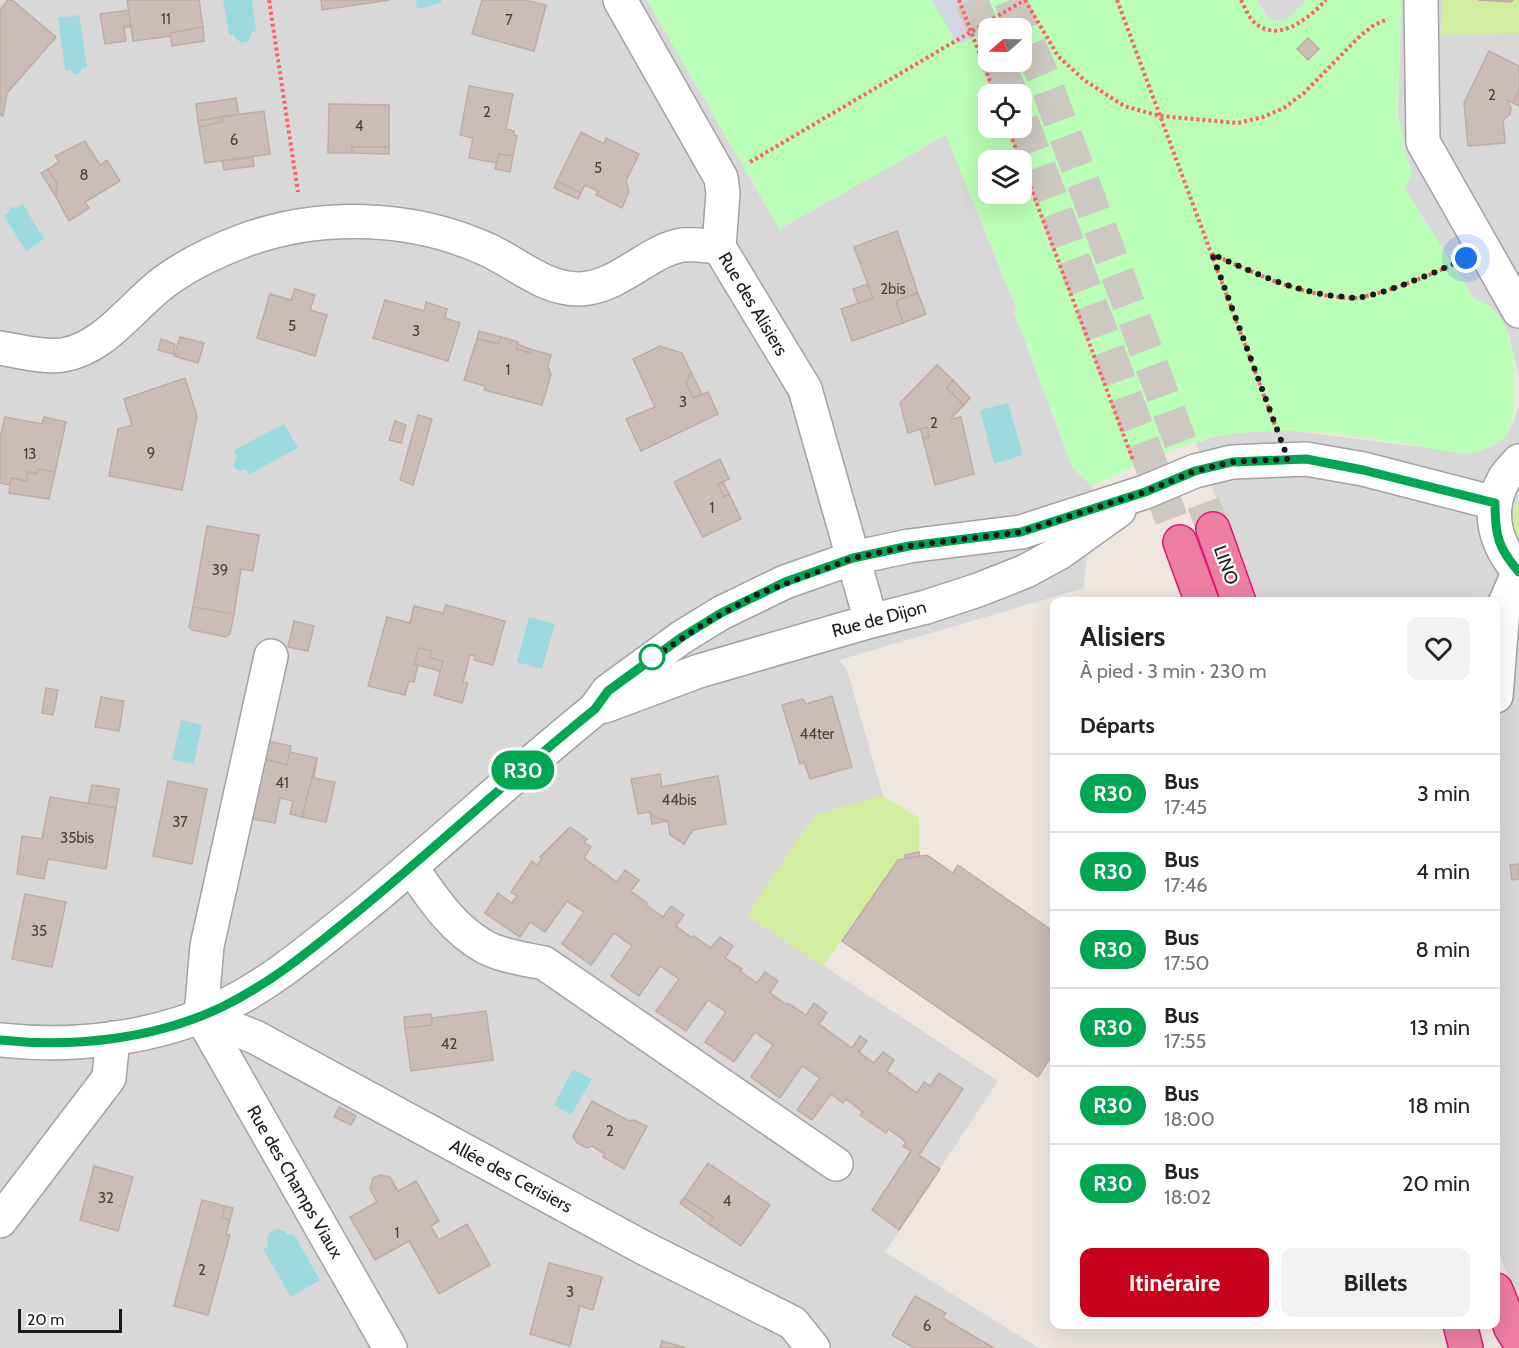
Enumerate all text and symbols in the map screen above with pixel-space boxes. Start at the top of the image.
house number: 11 [161,10,171,28]
house number: 7 [505,11,513,29]
north arrow [978,18,1032,72]
map controls [978,18,1032,204]
button: locate [978,84,1032,138]
house number: 2 [1488,86,1496,104]
house number: 2 [483,103,491,121]
house number: 4 [355,117,364,135]
house number: 6 [230,131,238,149]
button: layers [978,150,1032,204]
house number: 5 [594,159,602,177]
house number: 8 [79,166,89,184]
your location [1451,243,1481,273]
street label: Rue des Alisiers [714,248,792,360]
house number: 2bis [880,280,906,298]
house number: 5 [288,317,296,335]
house number: 3 [412,322,420,340]
house number: 1 [506,361,510,379]
house number: 3 [679,393,687,411]
house number: 2 [930,414,938,432]
house number: 9 [147,444,155,462]
house number: 13 [23,445,37,463]
house number: 1 [710,499,714,517]
street label: LINO [1209,542,1243,588]
house number: 39 [212,561,228,579]
street label: Rue de Dijon [829,596,929,642]
button: heart [1407,617,1470,680]
text: Alisiers [1080,619,1165,653]
unlabelled marker [639,644,665,670]
text: À pied · 3 min · 230 m [1080,659,1267,683]
text: Départs [1080,712,1155,739]
house number: 44ter [800,725,835,743]
line badge: R30 [488,750,558,790]
text: R30 [503,758,543,783]
text: Bus [1164,768,1199,795]
house number: 41 [275,774,289,792]
text: 3 min [1417,780,1470,807]
text: R30 [1093,781,1133,806]
house number: 44bis [661,791,697,809]
text: 17:45 [1164,795,1207,819]
house number: 37 [172,813,188,831]
house number: 35bis [60,829,94,847]
text: Bus [1164,846,1199,873]
text: 4 min [1416,858,1470,885]
text: R30 [1093,859,1133,884]
text: 17:46 [1164,873,1208,897]
house number: 35 [31,922,47,940]
text: Bus [1164,924,1199,951]
text: 8 min [1415,936,1470,963]
text: R30 [1093,937,1133,962]
text: 17:50 [1164,951,1210,975]
text: Bus [1164,1002,1199,1029]
text: 13 min [1410,1014,1470,1041]
text: R30 [1093,1015,1133,1040]
text: 17:55 [1164,1029,1206,1053]
house number: 42 [441,1035,457,1053]
text: Bus [1164,1080,1199,1107]
text: 18 min [1408,1092,1470,1119]
text: R30 [1093,1093,1133,1118]
street label: Rue des Champs Viaux [242,1102,348,1263]
text: 18:00 [1164,1107,1215,1131]
house number: 2 [606,1122,614,1140]
street label: Allée des Cerisiers [446,1134,576,1218]
text: Bus [1164,1158,1199,1185]
text: 20 min [1402,1170,1470,1197]
text: R30 [1093,1171,1133,1196]
text: 18:02 [1164,1185,1211,1209]
house number: 32 [98,1189,114,1207]
house number: 4 [723,1192,732,1210]
house number: 1 [395,1224,399,1242]
button: Itinéraire [1080,1248,1269,1317]
button: Billets [1281,1248,1470,1317]
house number: 2 [198,1261,206,1279]
house number: 3 [566,1283,574,1301]
scale bar [18,1306,122,1334]
text: 20 m [27,1310,64,1329]
house number: 6 [923,1317,931,1335]

